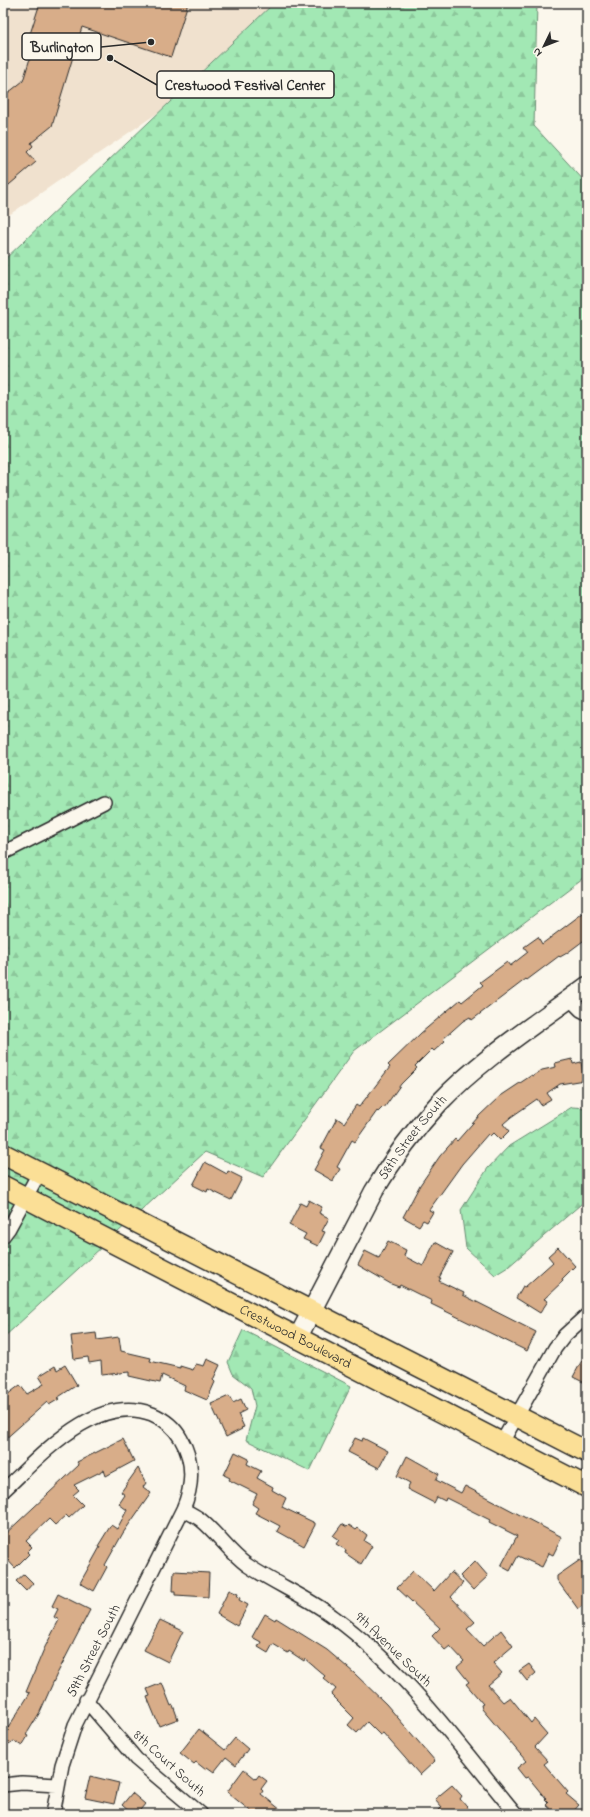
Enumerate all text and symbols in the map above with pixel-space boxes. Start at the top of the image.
north arrow [524,26,564,66]
callout: Burlington [22,33,101,60]
text: Burlington [30,37,94,61]
text: N [529,44,546,60]
callout: Crestwood Festival Center [157,71,334,98]
text: Crestwood Festival Center [165,75,326,97]
street label: 58th Street South [373,1090,452,1184]
street label: Crestwood Boulevard [236,1299,355,1374]
street label: 59th Street South [62,1601,126,1701]
street label: 9th Avenue South [350,1608,436,1692]
street label: 8th Court South [128,1726,210,1802]

